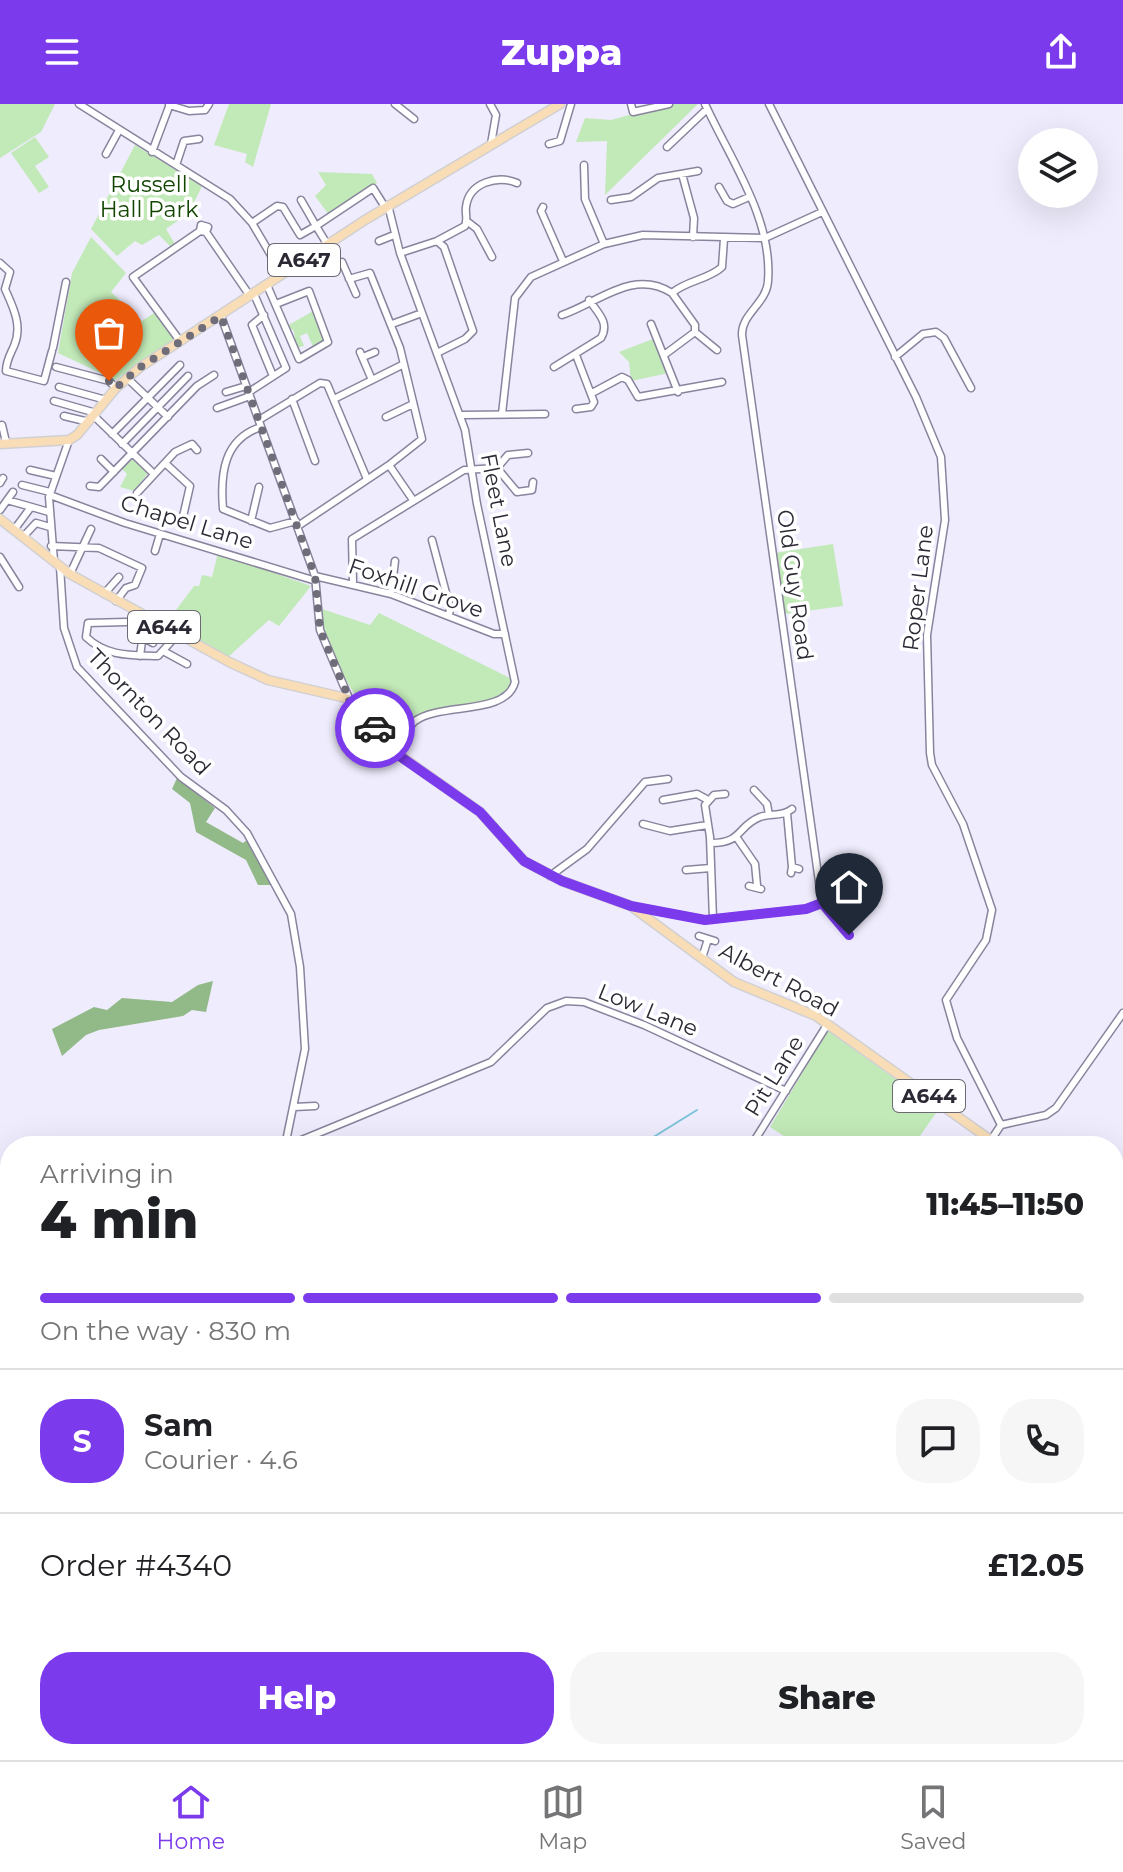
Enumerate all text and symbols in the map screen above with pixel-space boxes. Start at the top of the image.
icon: menu [40,30,84,74]
text: Zuppa [501,30,622,74]
icon: share [1039,30,1083,74]
map controls [1018,128,1098,208]
button: layers [1018,128,1098,208]
park label: Russell Hall Park [100,171,199,223]
road number: A647 [268,244,340,276]
pin [75,299,143,381]
icon: bag [87,311,131,355]
street label: Fleet Lane [475,451,523,569]
street label: Chapel Lane [117,489,257,555]
street label: Old Guy Road [771,508,819,662]
street label: Roper Lane [897,524,939,652]
street label: Foxhill Grove [345,552,487,624]
road number: A644 [128,611,200,643]
street label: Thornton Road [82,643,216,781]
courier [335,688,415,768]
icon: car [353,706,397,750]
pin [815,853,883,935]
icon: home [827,865,871,909]
street label: Albert Road [715,937,843,1023]
street label: Low Lane [594,978,702,1042]
street label: Pit Lane [739,1031,809,1121]
road number: A644 [893,1080,965,1112]
text: Arriving in [40,1158,174,1190]
text: 11:45–11:50 [926,1186,1084,1223]
text: 4 min [40,1188,198,1251]
text: On the way · 830 m [40,1315,291,1347]
button: chat [896,1399,980,1483]
button: phone [1000,1399,1084,1483]
text: Sam [144,1407,213,1444]
text: S [72,1423,92,1460]
text: Courier · 4.6 [144,1444,298,1476]
text: Order #4340 [40,1547,232,1584]
text: £12.05 [988,1547,1084,1584]
button: Help [40,1652,554,1744]
button: Share [570,1652,1084,1744]
tab: Home [157,1780,225,1855]
tab: Map [538,1780,587,1855]
tab: Saved [900,1780,966,1855]

